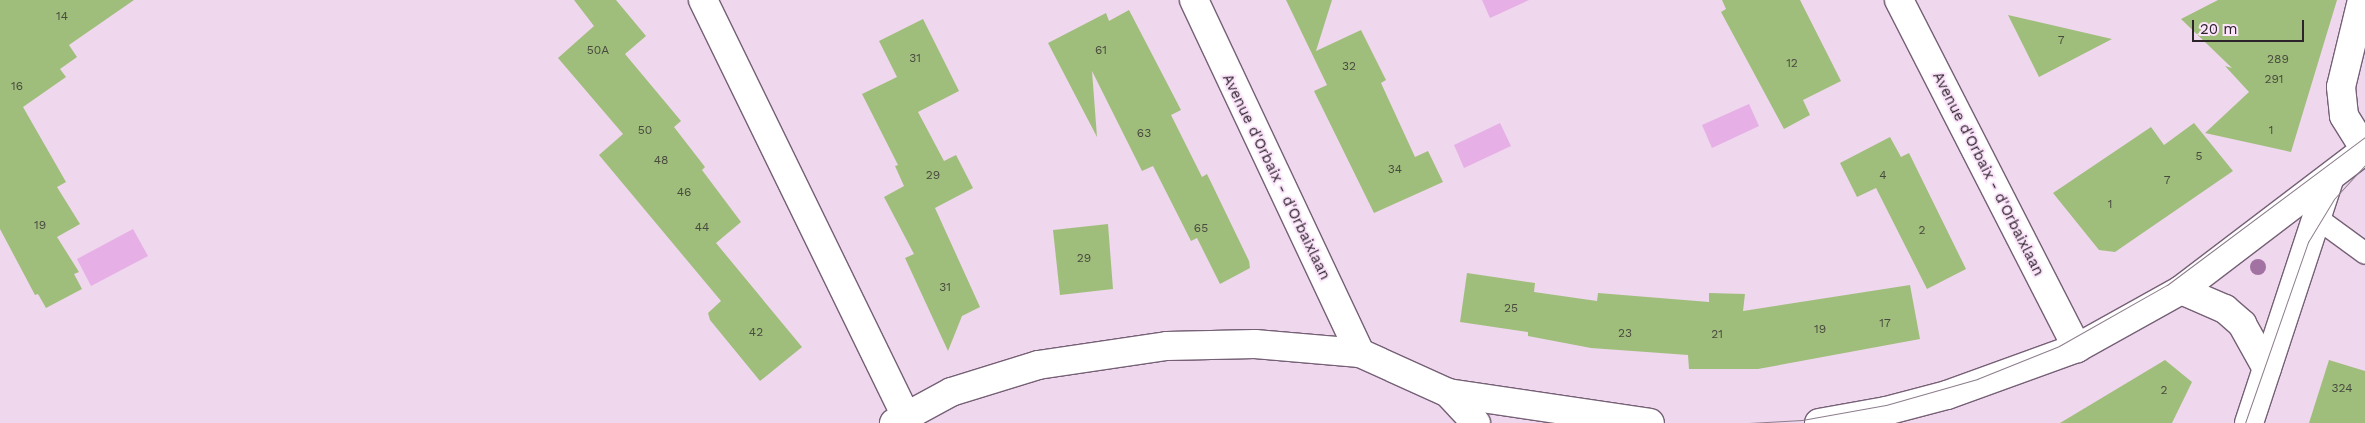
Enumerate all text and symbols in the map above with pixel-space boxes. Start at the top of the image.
house number: 14 [56,10,68,24]
scale bar [2195,10,2308,42]
text: 20 m [2200,20,2238,38]
house number: 7 [2058,34,2064,48]
house number: 50A [587,44,609,58]
house number: 61 [1095,44,1107,58]
house number: 31 [909,52,921,66]
house number: 289 [2267,53,2289,67]
house number: 12 [1786,57,1798,71]
house number: 32 [1342,60,1356,74]
street label: Avenue d'Orbaix - d'Orbaixlaan [1928,69,2048,279]
street label: Avenue d'Orbaix - d'Orbaixlaan [1218,71,1334,283]
house number: 291 [2264,73,2284,87]
house number: 16 [11,80,23,94]
house number: 50 [638,124,652,138]
house number: 1 [2269,124,2273,138]
house number: 63 [1137,127,1151,141]
house number: 5 [2196,150,2202,164]
house number: 48 [654,154,668,168]
house number: 34 [1388,163,1402,177]
house number: 29 [926,169,940,183]
house number: 4 [1879,169,1887,183]
house number: 7 [2164,174,2170,188]
house number: 46 [677,186,691,200]
house number: 1 [2108,198,2112,212]
house number: 19 [34,219,46,233]
house number: 44 [695,221,709,235]
house number: 65 [1194,222,1208,236]
house number: 2 [1919,224,1925,238]
house number: 29 [1077,252,1091,266]
house number: 31 [939,281,951,295]
house number: 25 [1504,302,1518,316]
house number: 17 [1879,317,1891,331]
house number: 19 [1814,323,1826,337]
house number: 42 [749,326,763,340]
house number: 23 [1618,327,1632,341]
house number: 21 [1711,328,1723,342]
house number: 324 [2332,382,2352,396]
house number: 2 [2161,384,2167,398]

